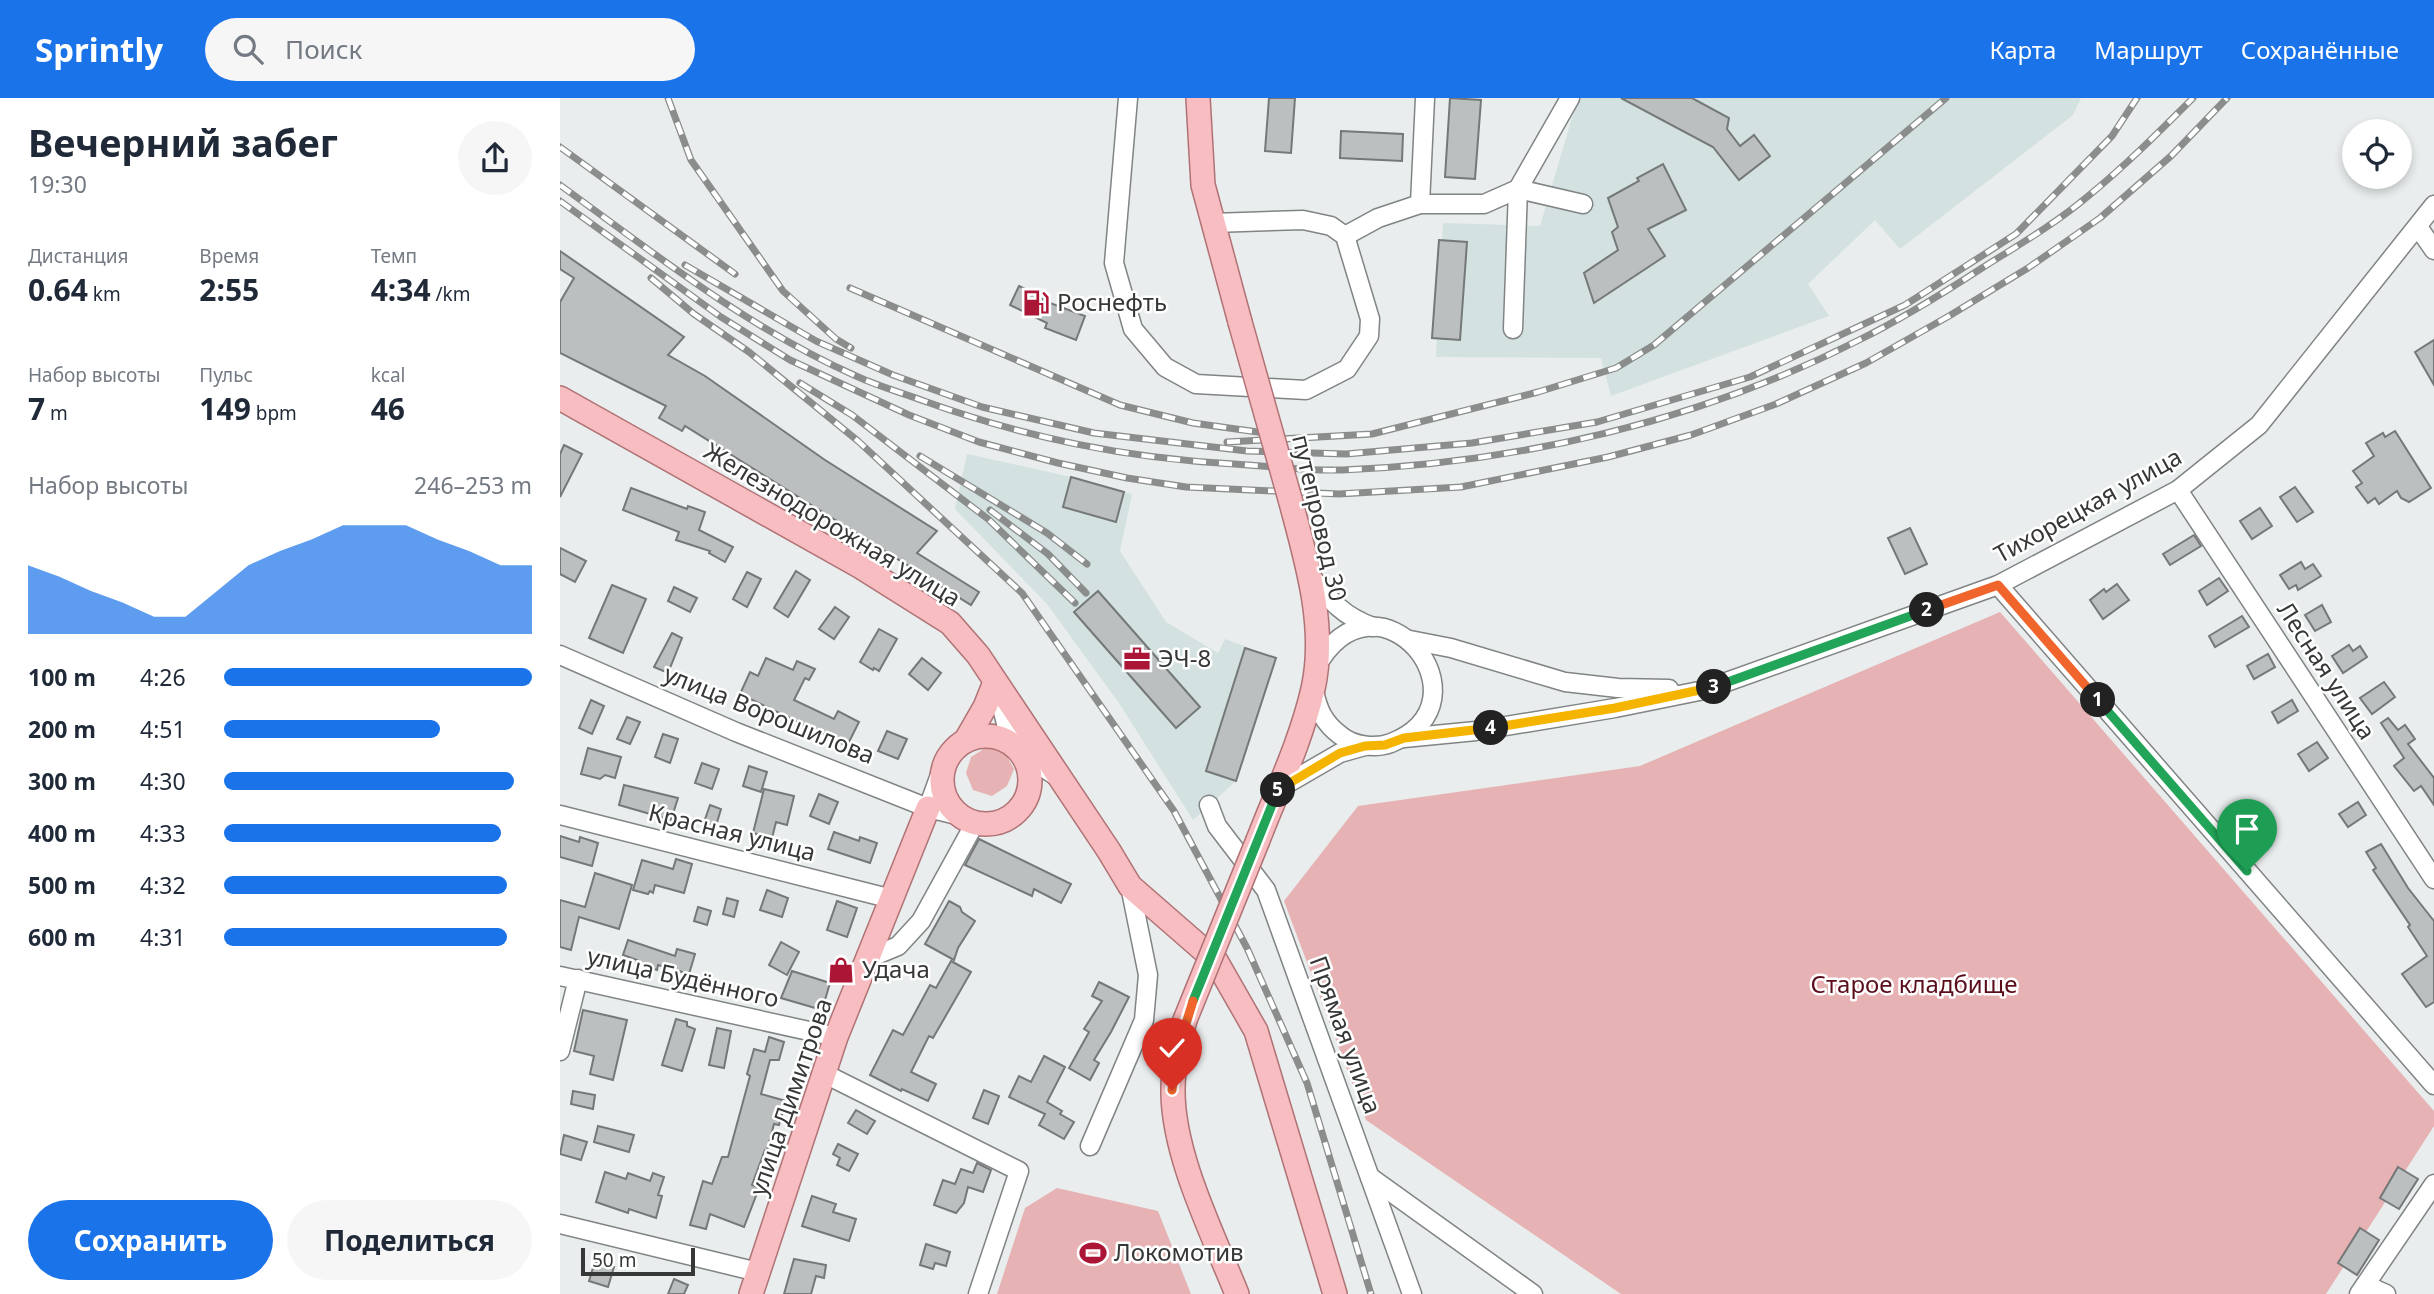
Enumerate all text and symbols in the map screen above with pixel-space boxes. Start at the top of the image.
search box [205,18,695,81]
text: Sprintly [35,27,163,72]
icon: search [229,30,267,68]
text: Поиск [285,31,362,67]
text: Карта [1989,33,2056,66]
text: Маршрут [2094,33,2203,66]
text: Сохранённые [2241,33,2399,66]
text: Вечерний забег [28,116,338,168]
map controls [2342,119,2412,189]
button: locate [2342,119,2412,189]
button: share [458,121,532,195]
text: 19:30 [28,168,87,200]
text: Дистанция [28,243,128,269]
text: Время [199,243,259,269]
text: Темп [371,243,417,269]
text: 0.64 [28,269,88,310]
text: 2:55 [199,269,259,310]
text: 4:34 [371,269,431,310]
text: km [88,281,121,307]
text: /km [431,281,471,307]
place label: Роснефть [1057,285,1167,318]
fuel station icon: Роснефть [1021,288,1051,318]
text: Набор высоты [28,362,160,388]
text: Пульс [199,362,253,388]
text: kcal [371,362,405,388]
text: 7 [28,388,45,429]
text: 149 [199,388,251,429]
text: 46 [371,388,405,429]
text: m [45,400,68,426]
text: bpm [251,400,297,426]
street label: путепровод 30 [1285,431,1356,604]
street label: Железнодорожная улица [698,434,967,614]
street label: Тихорецкая улица [1988,439,2187,570]
text: Набор высоты [28,469,188,501]
text: 246–253 m [414,469,532,501]
pin: 2 [1910,592,1944,628]
street label: Лесная улица [2270,595,2384,745]
text: 2 [1921,596,1932,622]
place label: ЭЧ-8 [1158,641,1211,674]
office icon: ЭЧ-8 [1122,644,1152,674]
street label: улица Ворошилова [659,656,880,771]
text: 100 m [28,661,96,693]
text: 4:26 [140,661,186,693]
pin: 3 [1696,670,1732,704]
text: 3 [1708,673,1719,699]
pin: 1 [2080,682,2116,718]
text: 1 [2092,686,2103,712]
pin: 4 [1474,710,1508,746]
text: 200 m [28,713,96,745]
text: 4:51 [140,713,186,745]
text: 4 [1485,714,1496,740]
text: 300 m [28,765,96,797]
text: 4:30 [140,765,186,797]
pin: 5 [1260,772,1296,808]
text: 5 [1272,776,1283,802]
street label: Красная улица [645,795,819,868]
pin [2217,799,2277,871]
icon: arrive [2228,810,2266,848]
text: 400 m [28,817,96,849]
text: 4:33 [140,817,186,849]
text: 500 m [28,869,96,901]
text: 4:32 [140,869,186,901]
text: 600 m [28,921,96,953]
text: 4:31 [140,921,186,953]
street label: улица Будённого [584,938,782,1015]
street label: Прямая улица [1303,951,1390,1118]
place label: Удача [862,952,930,985]
shop icon: Удача [826,955,856,985]
park label: Старое кладбище [1811,967,2017,1000]
street label: улица Димитрова [740,993,839,1200]
pin [1142,1018,1202,1090]
icon: check [1153,1029,1191,1067]
button: Сохранить [28,1200,273,1280]
button: Поделиться [287,1200,532,1280]
place label: Локомотив [1114,1235,1244,1268]
sports icon: Локомотив [1078,1238,1108,1268]
scale bar [581,1245,695,1277]
text: 50 m [592,1247,636,1273]

